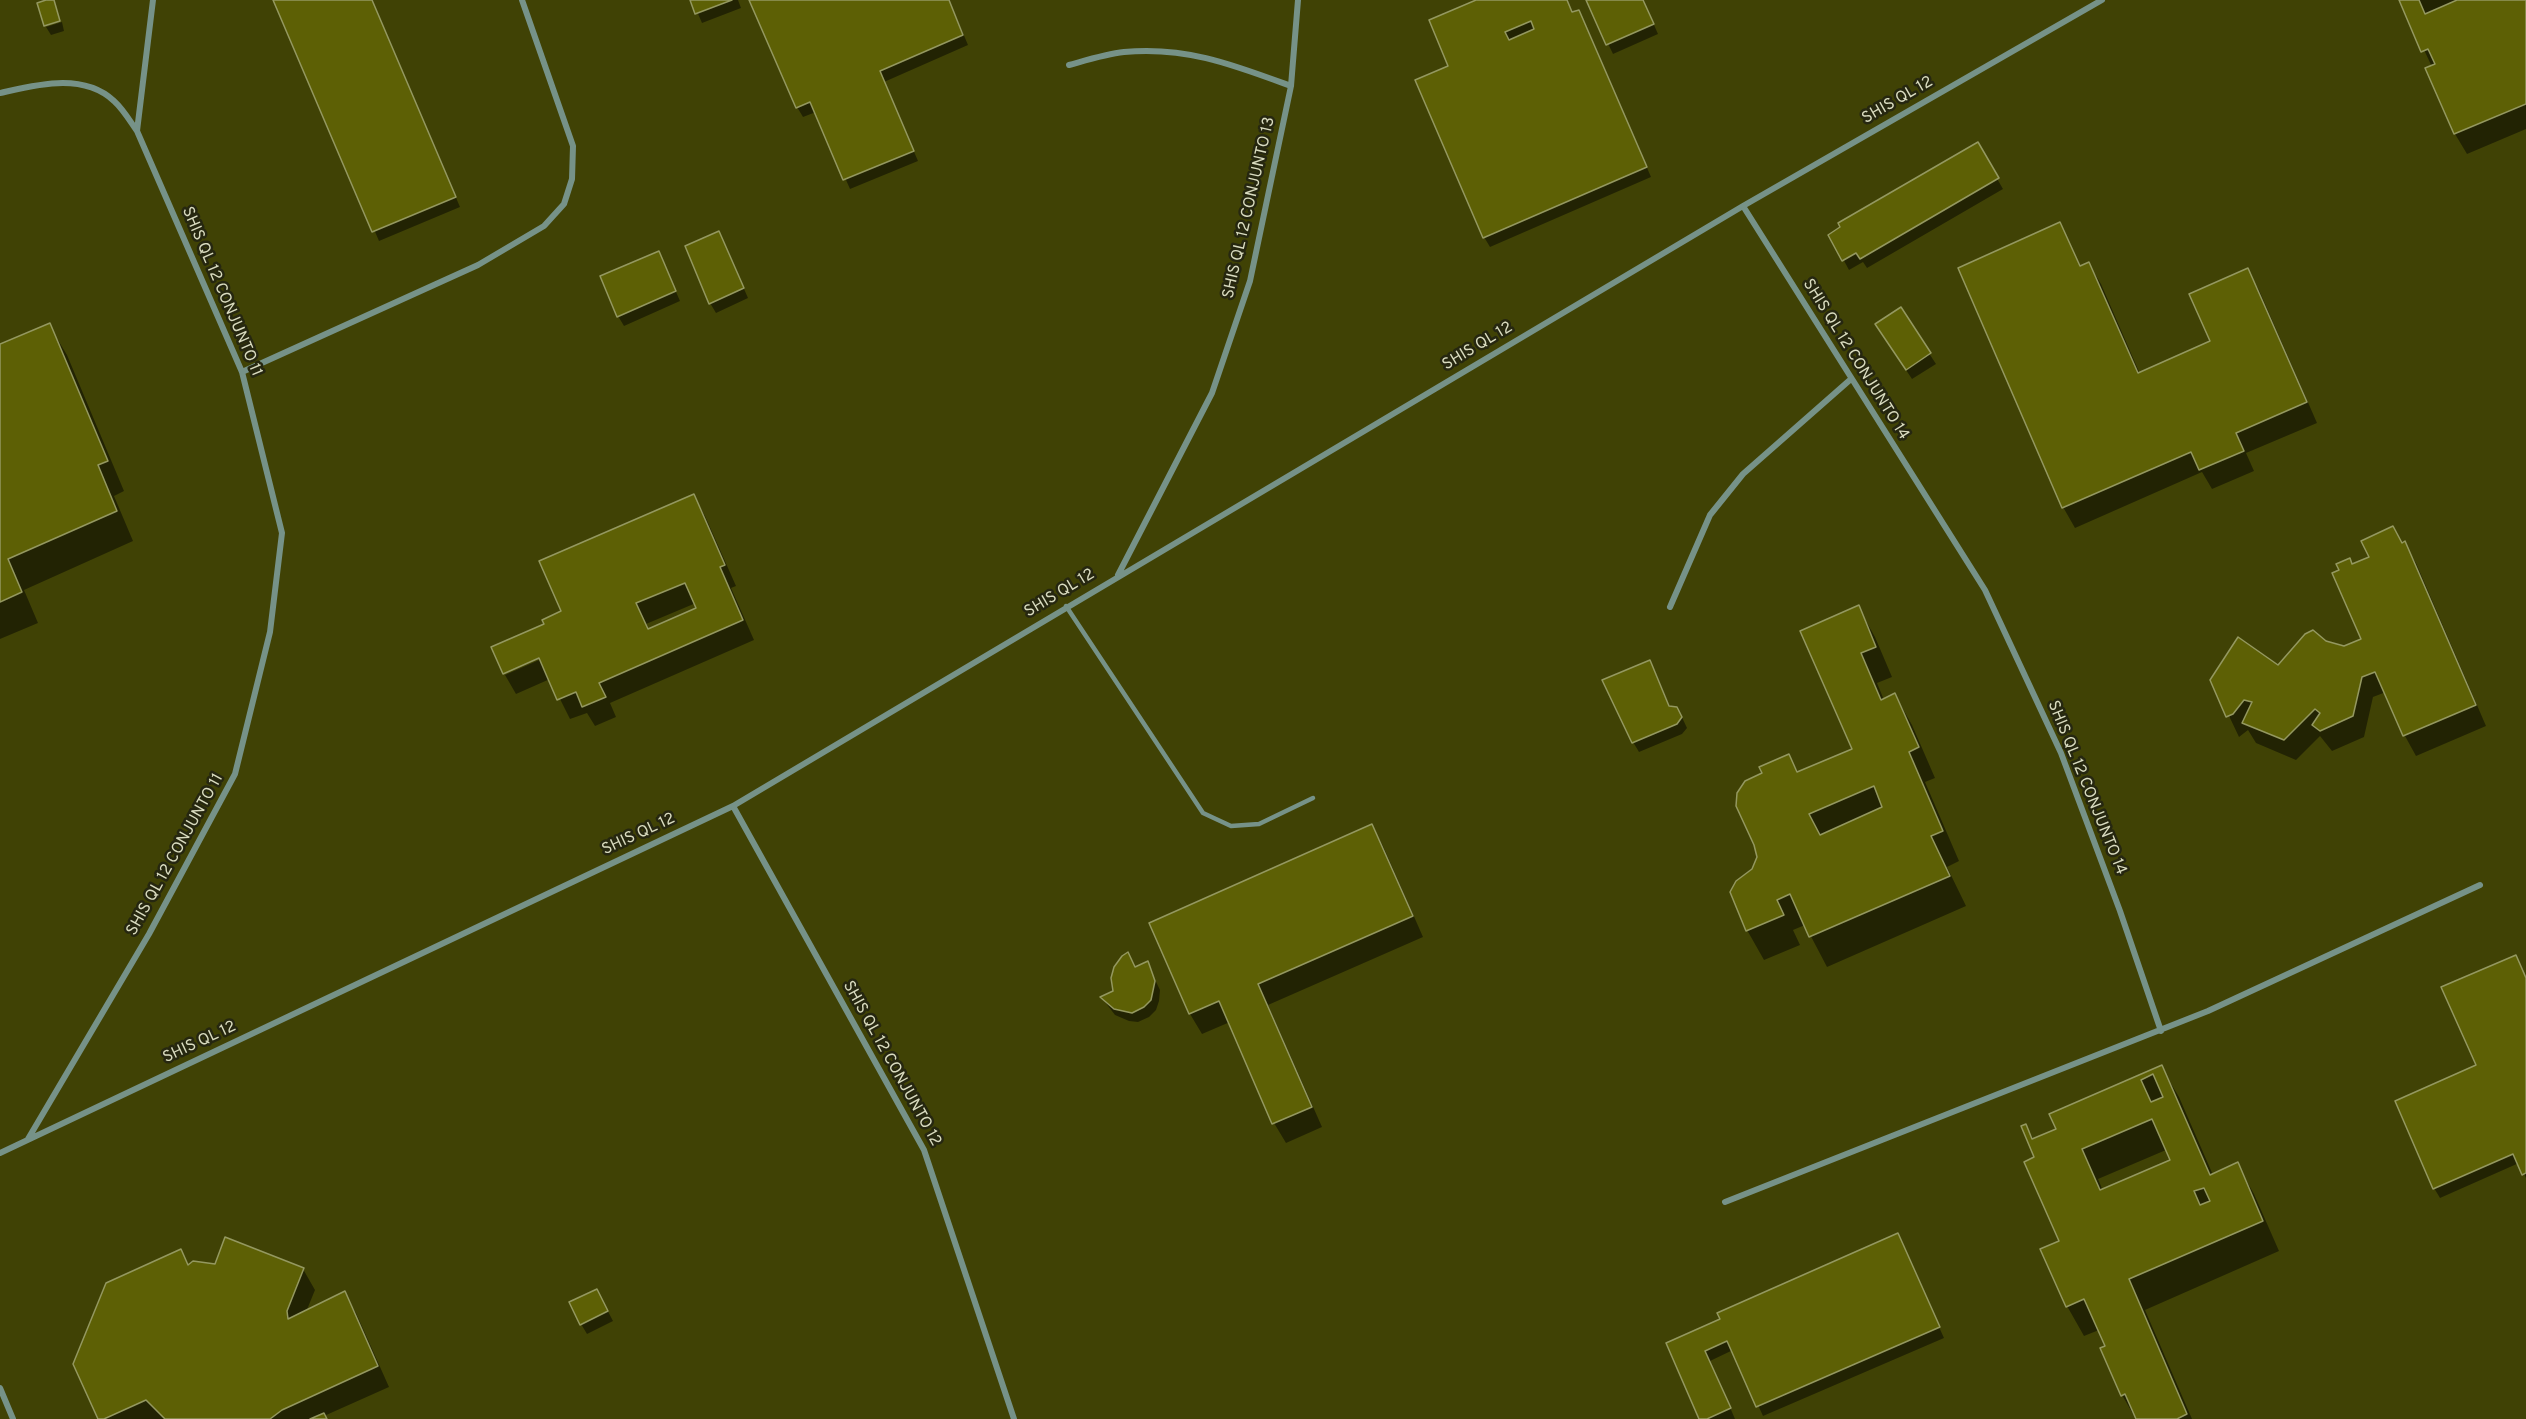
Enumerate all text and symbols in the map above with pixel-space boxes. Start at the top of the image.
street label: SHIS QL 12 [1859,73,1937,129]
street label: SHIS QL 12 CONJUNTO 13 [1220,115,1280,301]
street label: SHIS QL 12 CONJUNTO 11 [177,204,265,380]
street label: SHIS QL 12 CONJUNTO 14 [1798,276,1912,444]
street label: SHIS QL 12 [1439,319,1517,375]
street label: SHIS QL 12 [1021,566,1099,622]
street label: SHIS QL 12 CONJUNTO 14 [2042,698,2130,878]
street label: SHIS QL 12 CONJUNTO 11 [123,771,229,939]
street label: SHIS QL 12 [599,810,679,860]
street label: SHIS QL 12 CONJUNTO 12 [837,978,945,1150]
street label: SHIS QL 12 [160,1018,240,1068]

